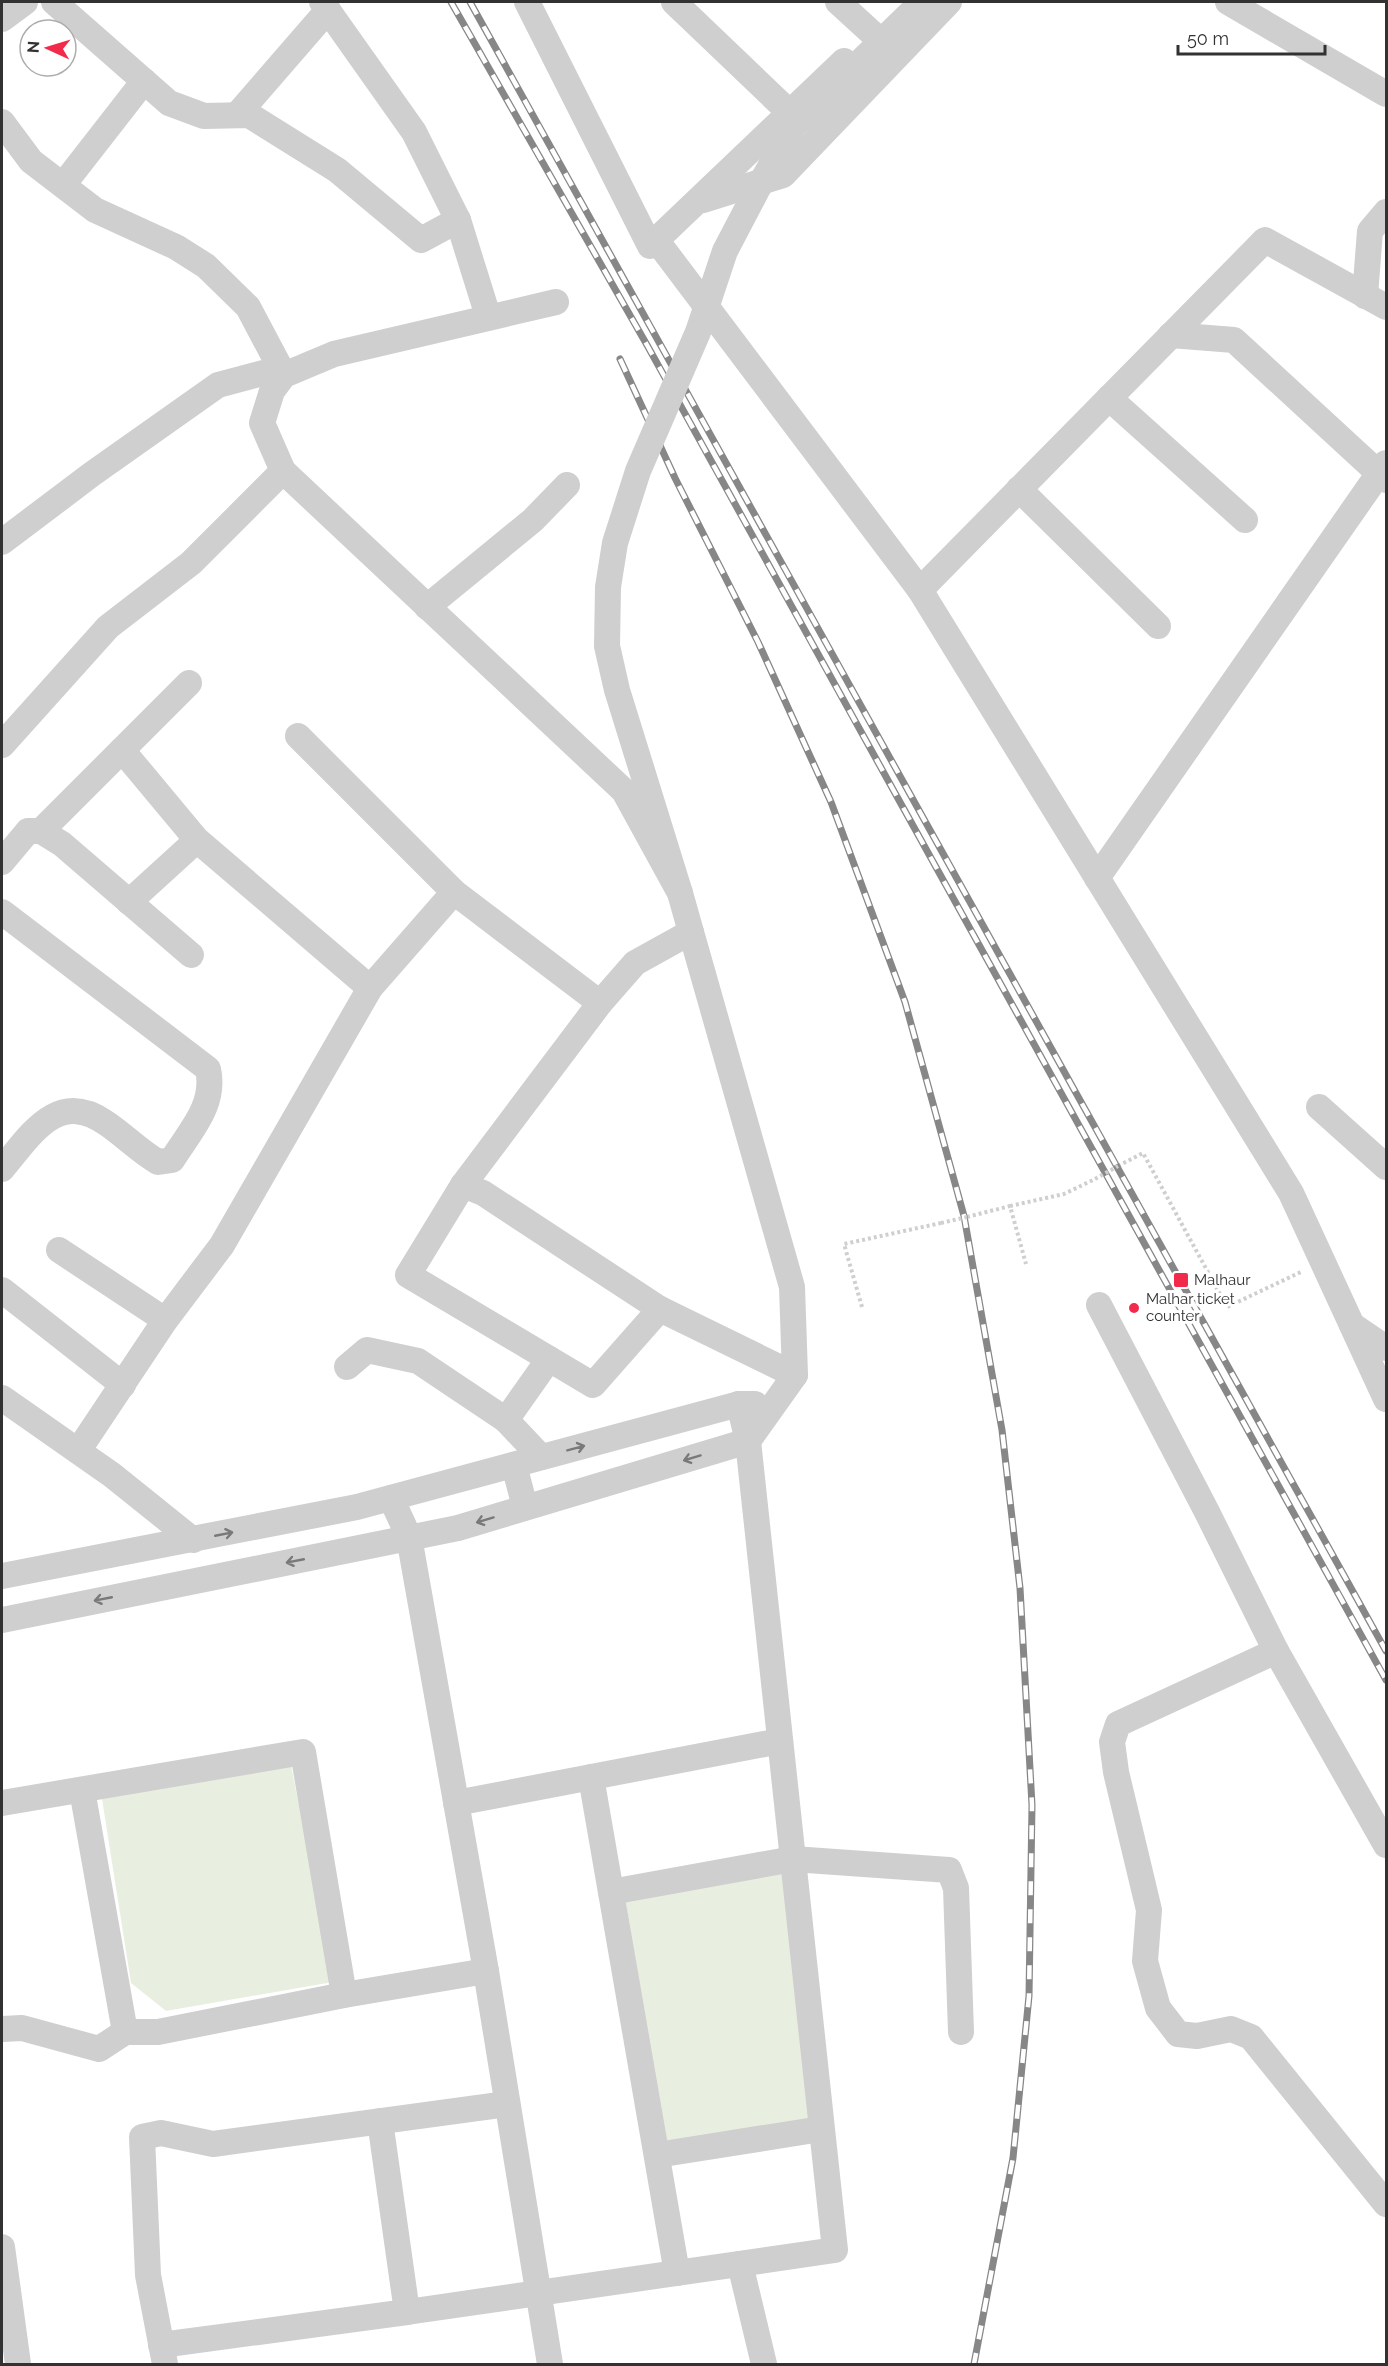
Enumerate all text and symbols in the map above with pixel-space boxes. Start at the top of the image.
north arrow [18,18,78,78]
scale bar [1178,18,1325,56]
text: 50 m [1187,28,1229,49]
text: N [24,40,43,54]
marker: Malhaur [1172,1271,1190,1289]
place label: Malhaur [1194,1271,1251,1289]
place label: Malhar ticket counter [1146,1290,1235,1325]
marker: Malhar ticket counter [1127,1301,1141,1315]
one-way arrow [567,1441,586,1453]
one-way arrow [683,1453,702,1464]
one-way arrow [476,1515,495,1526]
one-way arrow [214,1528,233,1539]
one-way arrow [285,1556,305,1567]
one-way arrow [94,1594,114,1605]

